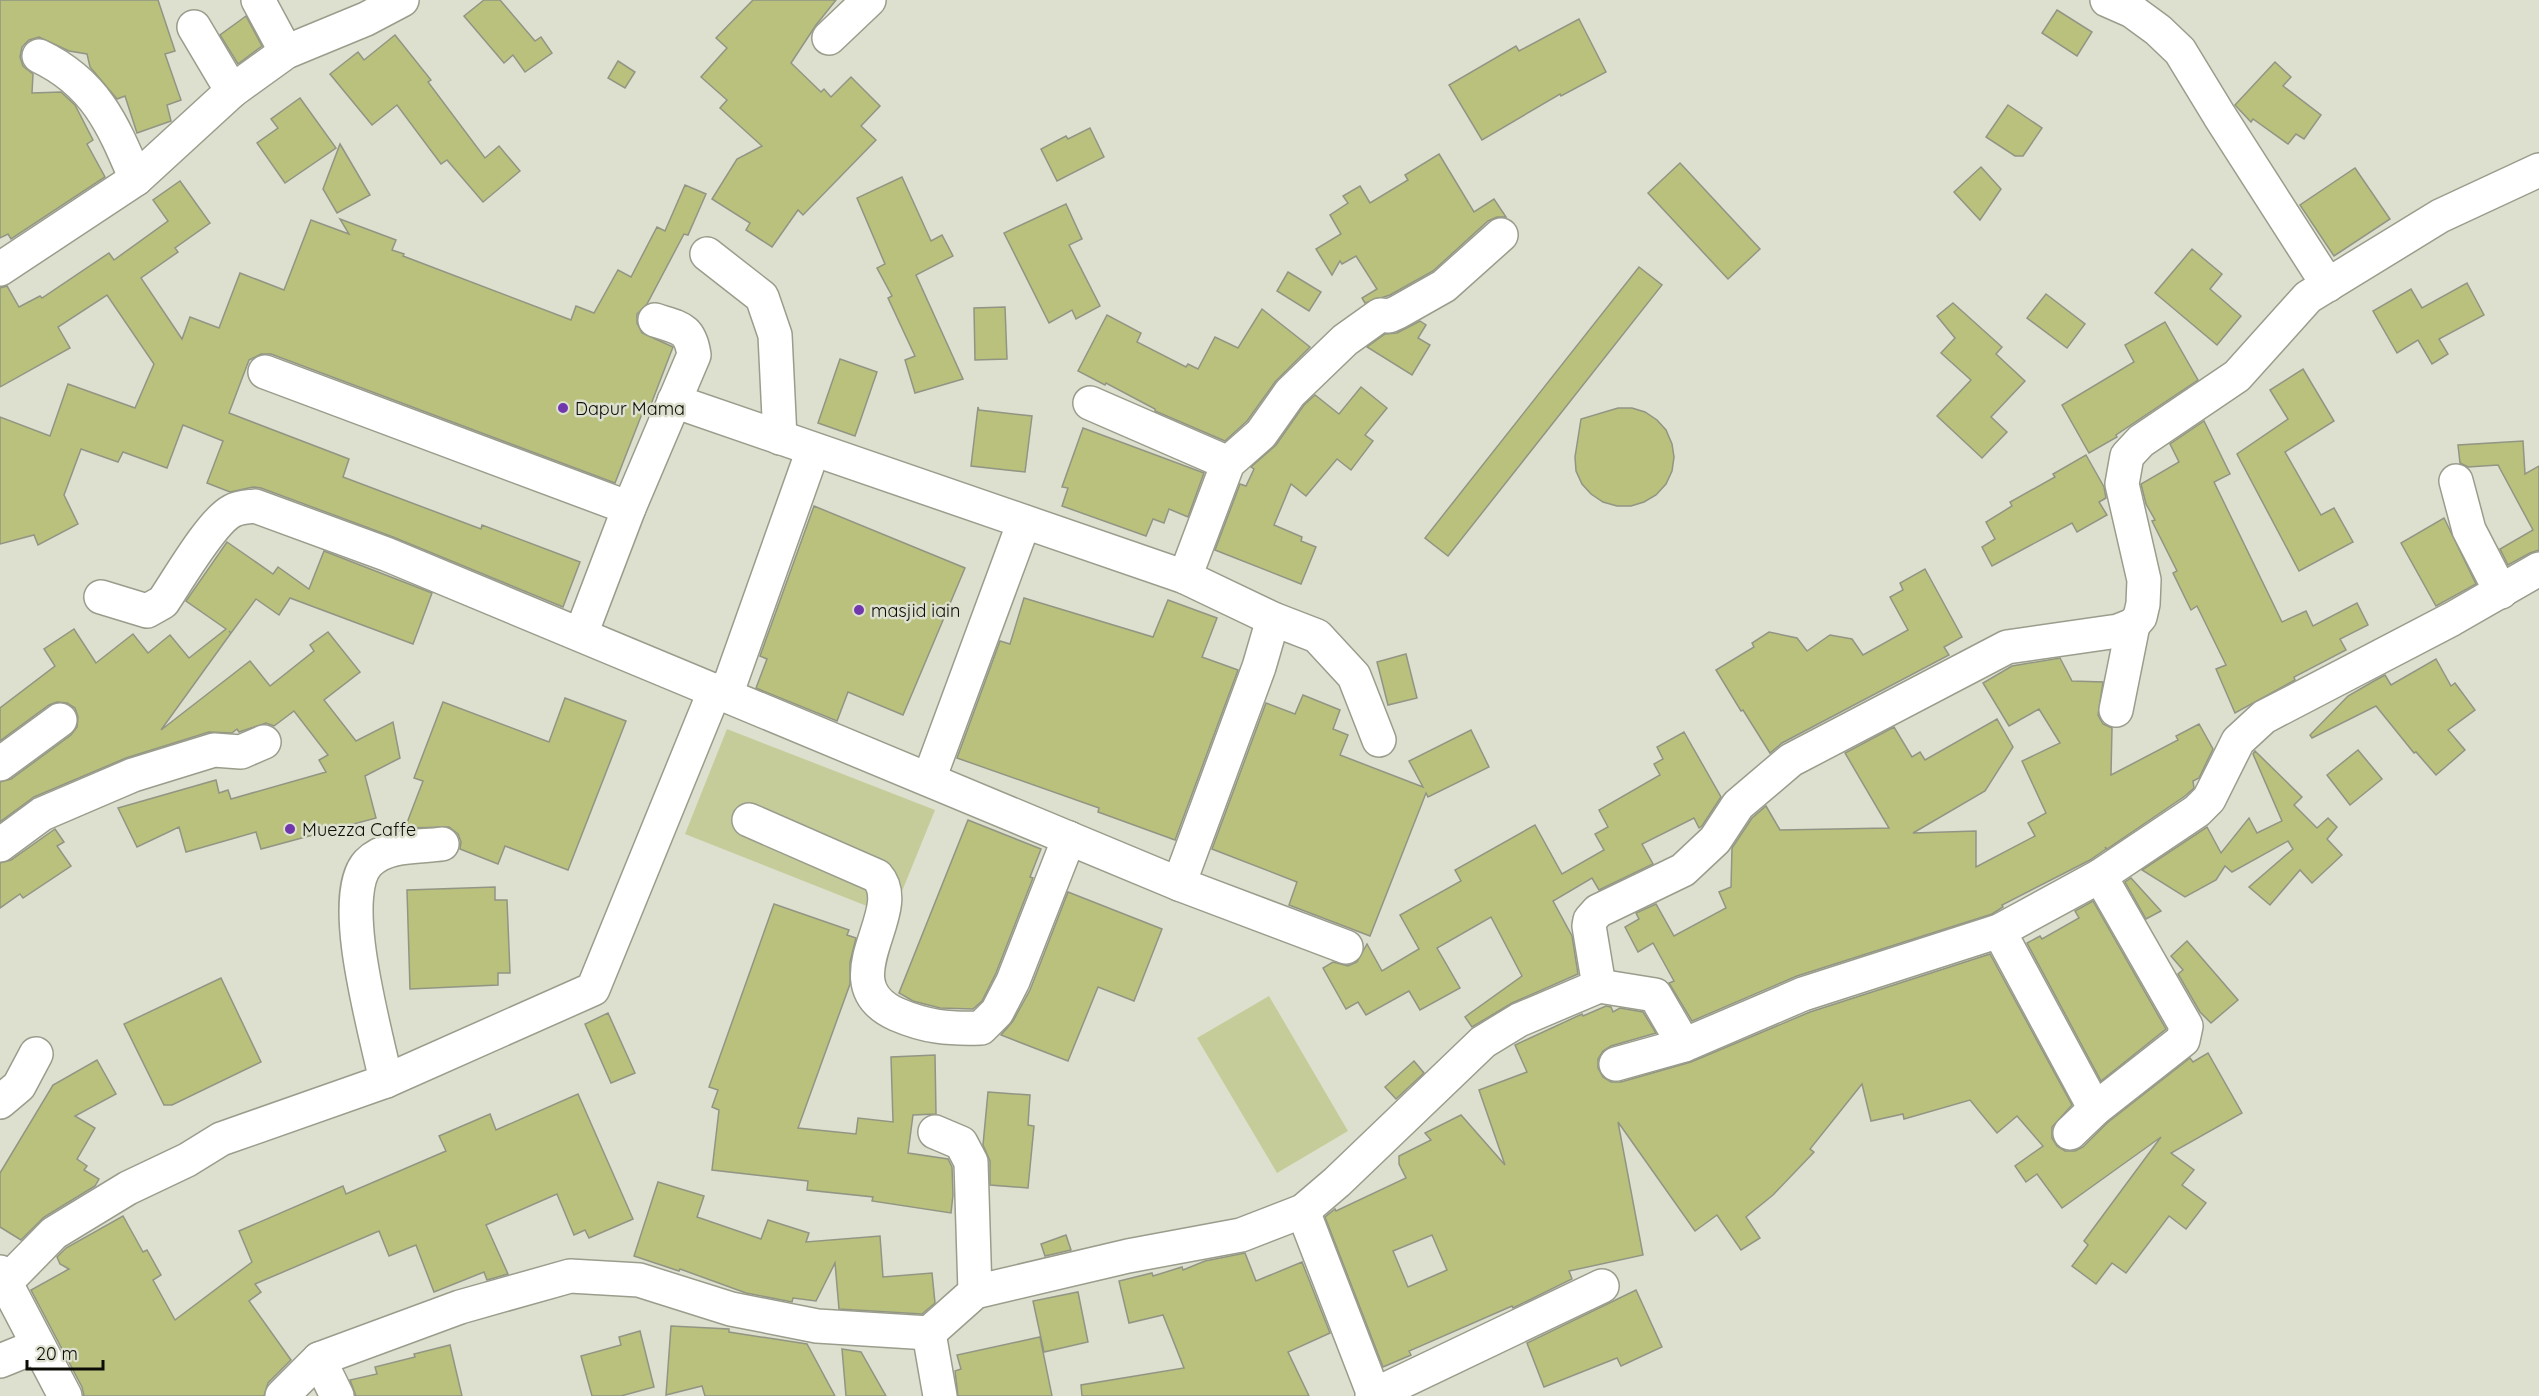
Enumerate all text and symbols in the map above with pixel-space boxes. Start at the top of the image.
place label: Dapur Mama [575,397,685,420]
marker: Dapur Mama [556,401,570,415]
place label: masjid iain [871,599,960,622]
marker: masjid iain [852,603,866,617]
place label: Muezza Caffe [302,818,416,841]
marker: Muezza Caffe [283,822,297,836]
scale bar [27,1333,104,1371]
text: 20 m [36,1342,78,1365]

